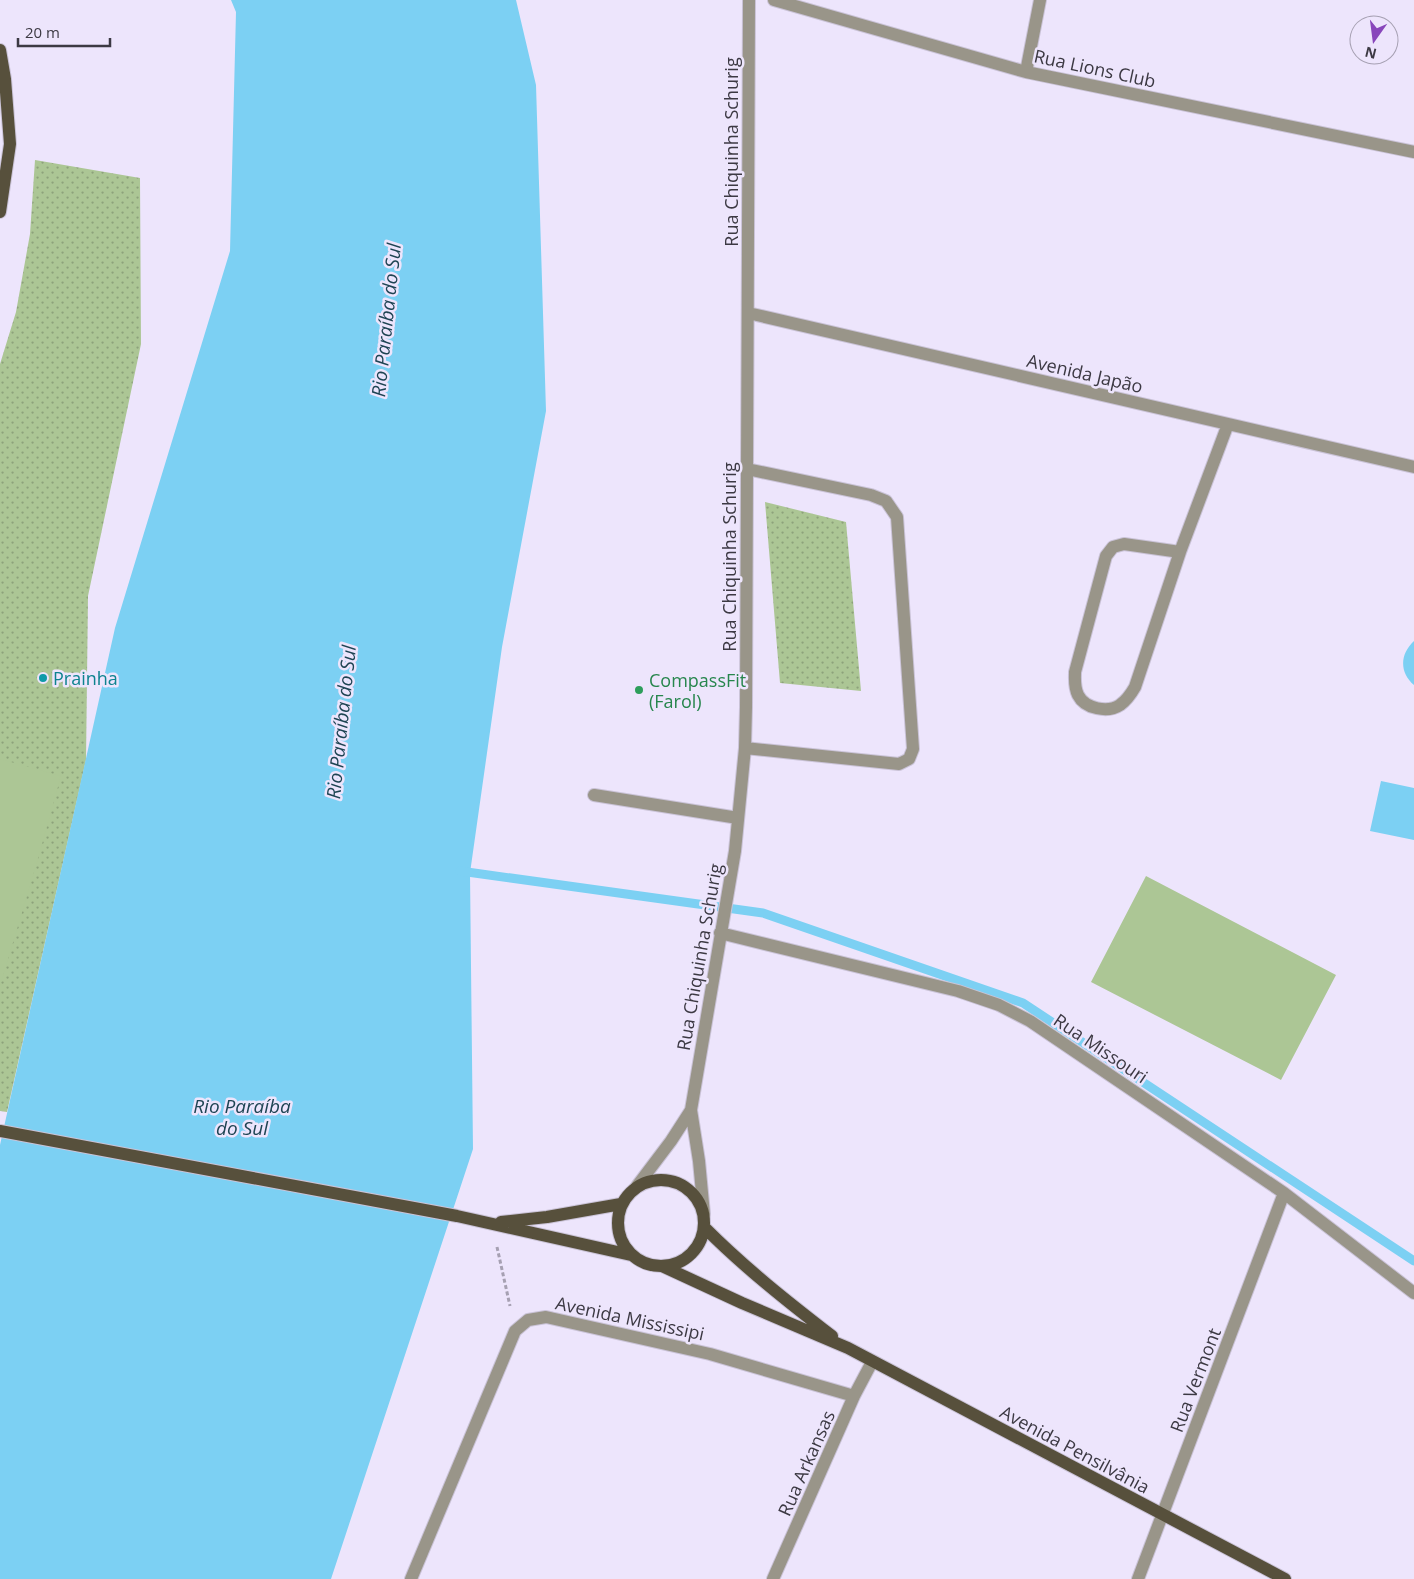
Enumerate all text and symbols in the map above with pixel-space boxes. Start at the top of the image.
scale bar [18,15,110,47]
north arrow [1349,15,1399,65]
text: 20 m [25,22,60,42]
street label: Rua Lions Club [1032,43,1158,93]
text: N [1363,43,1379,64]
street label: Rua Chiquinha Schurig [719,57,743,247]
water label: Rio Paraíba do Sul [365,241,407,398]
street label: Avenida Japão [1025,348,1145,398]
street label: Rua Chiquinha Schurig [717,462,741,652]
water label: Rio Paraíba do Sul [320,643,362,800]
place label: Prainha [53,666,118,690]
place label: CompassFit (Farol) [649,668,746,713]
marker: Prainha [37,672,49,684]
marker: CompassFit (Farol) [633,684,645,696]
street label: Rua Chiquinha Schurig [671,861,727,1052]
street label: Rua Missouri [1049,1008,1153,1088]
water label: Rio Paraíba do Sul [193,1093,291,1141]
street label: Avenida Mississipi [553,1291,707,1345]
street label: Rua Vermont [1164,1324,1226,1436]
street label: Avenida Pensilvânia [996,1399,1154,1499]
street label: Rua Arkansas [772,1406,840,1520]

